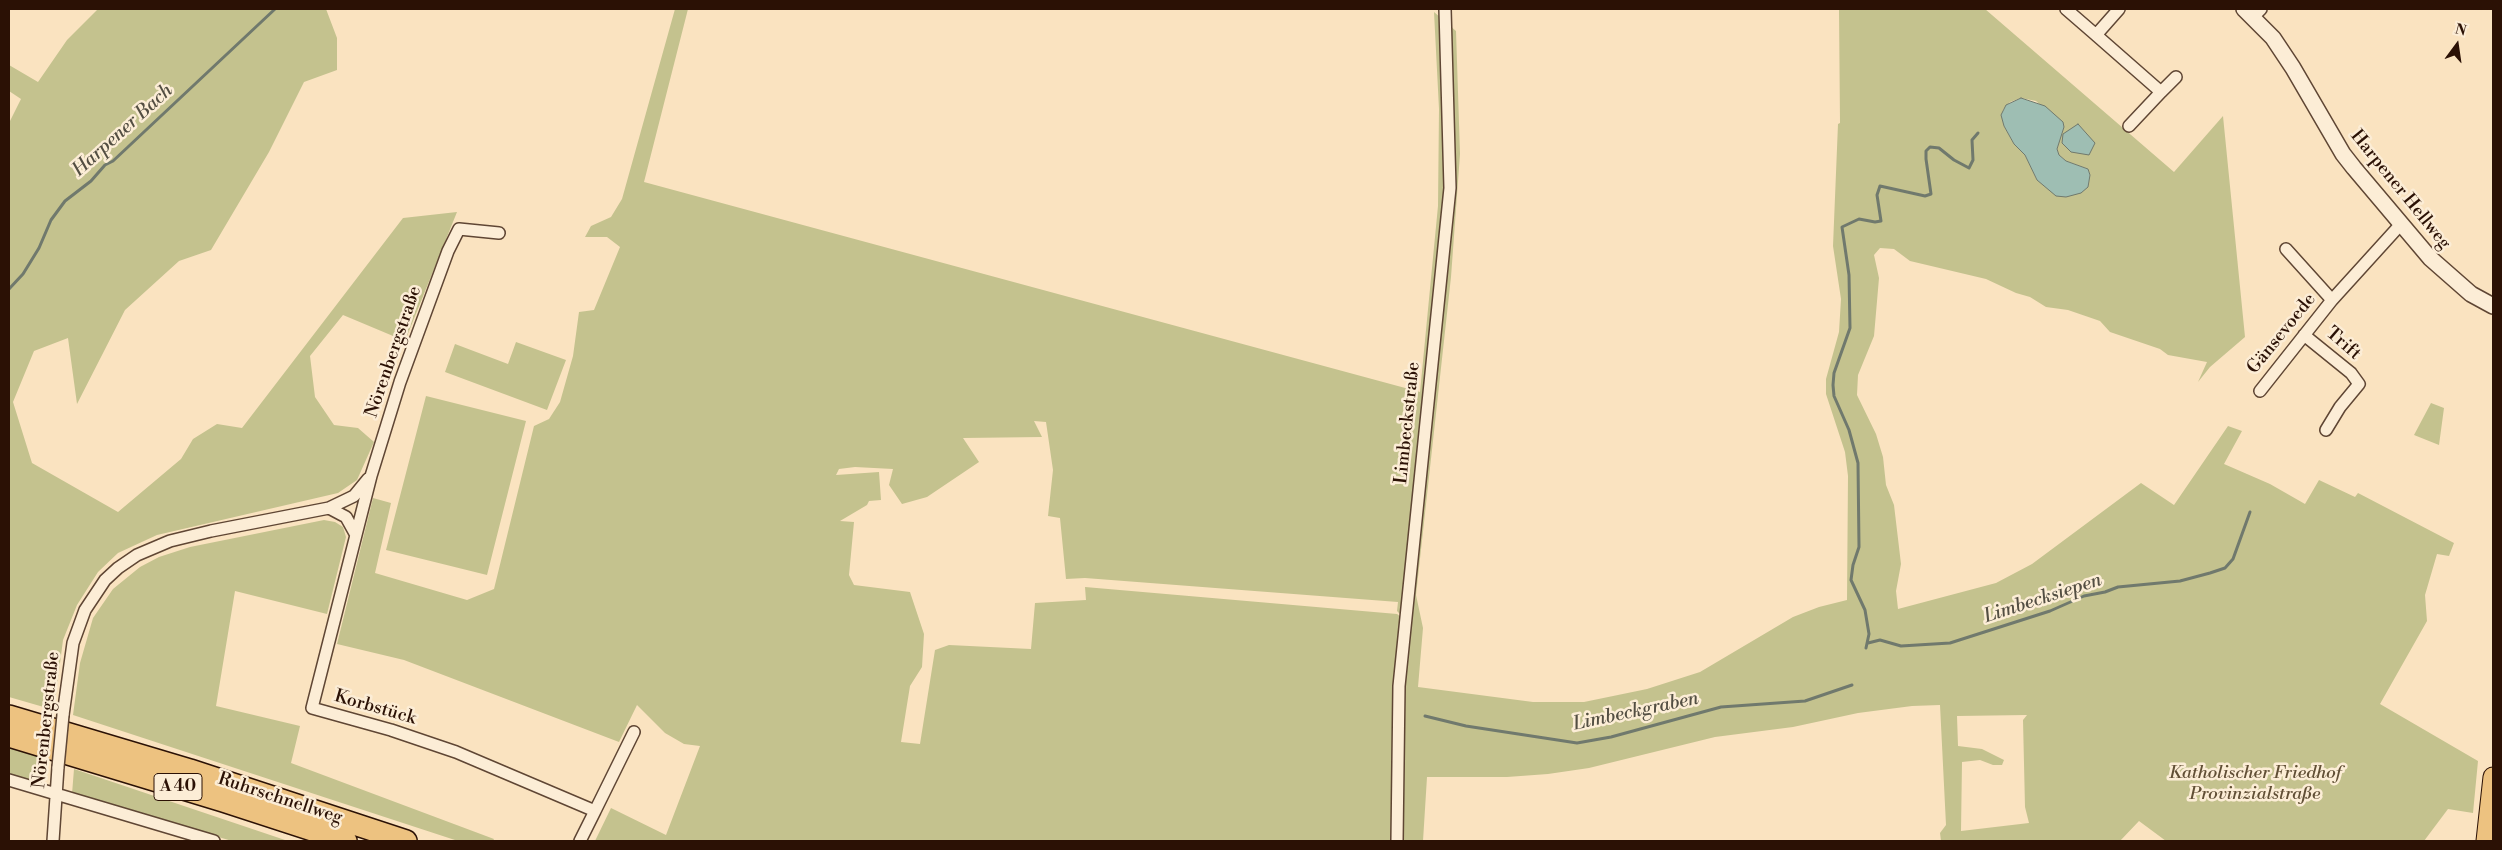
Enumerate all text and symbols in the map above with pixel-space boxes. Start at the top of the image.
north arrow [2432,20,2482,70]
text: N [2453,20,2468,41]
water label: Harpener Bach [68,80,178,182]
street label: Harpener Hellweg [2345,126,2455,254]
street label: Nörenbergstraße [361,284,427,420]
street label: Gänsevoede [2243,289,2321,379]
street label: Trift [2321,323,2365,365]
street label: Limbeckstraße [1391,361,1425,485]
water label: Limbecksiepen [1981,569,2105,629]
street label: Nörenbergstraße [29,651,65,789]
street label: Korbstück [332,686,418,730]
water label: Limbeckgraben [1571,688,1701,736]
park label: Katholischer Friedhof Provinzialstraße [2169,763,2341,806]
street label: Ruhrschnellweg [215,769,345,829]
road number: A 40 [154,774,202,800]

